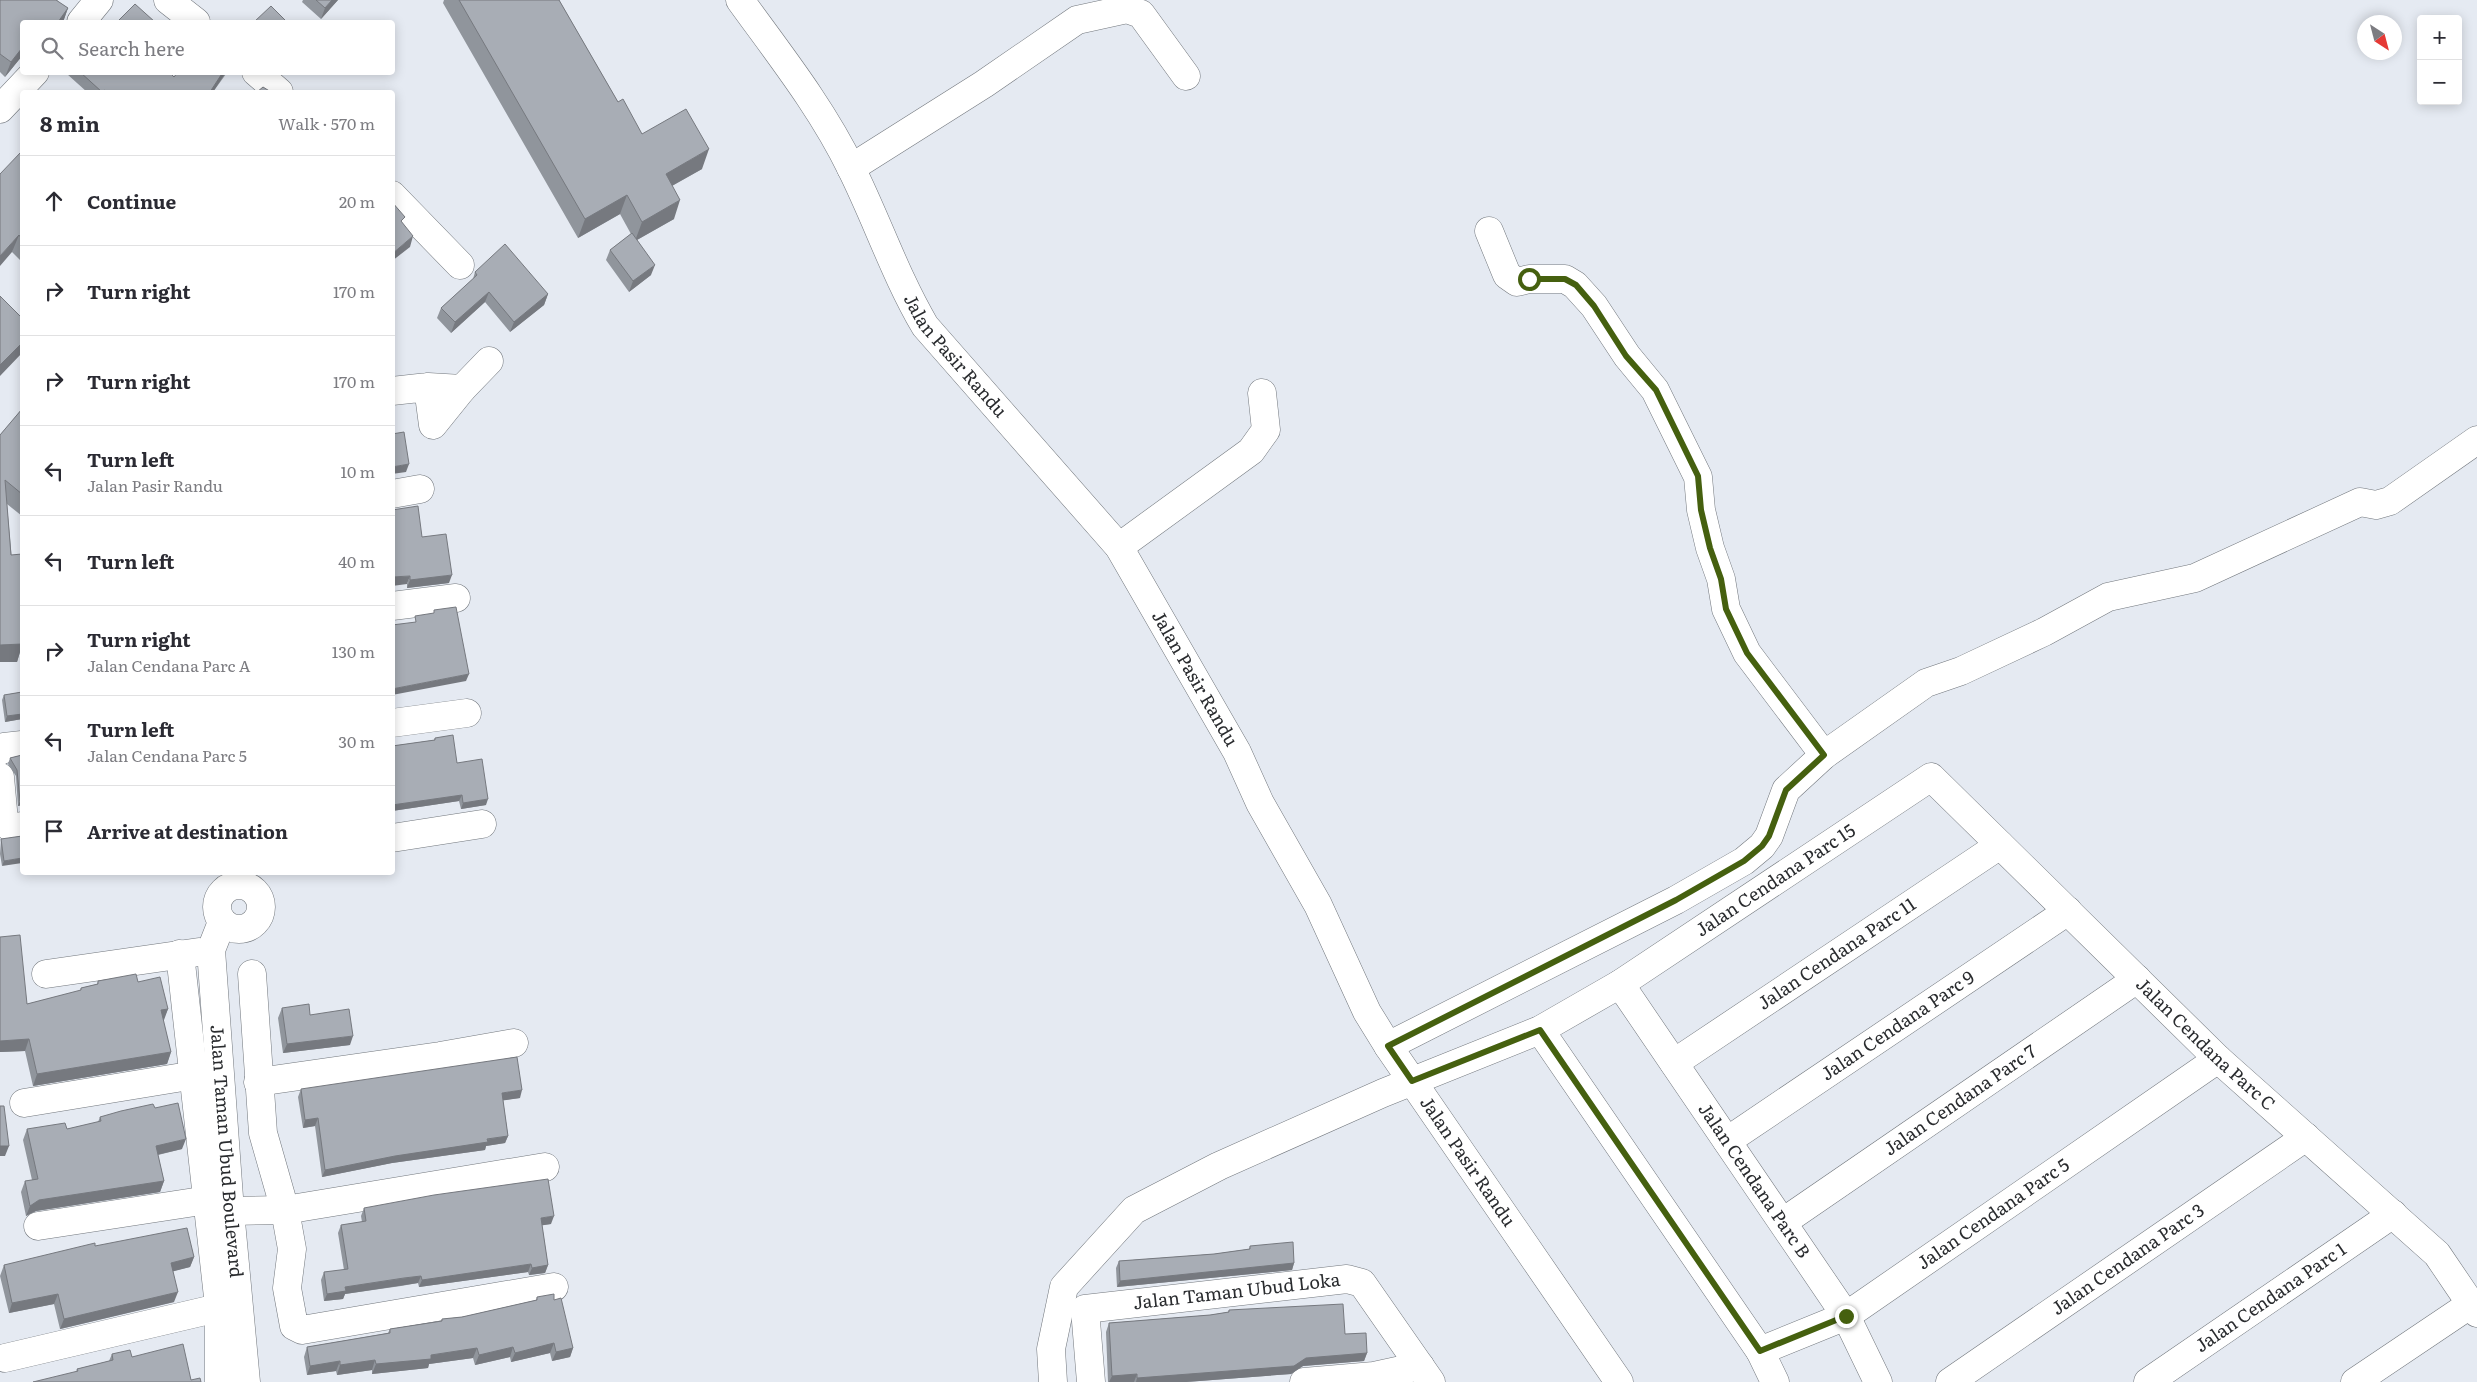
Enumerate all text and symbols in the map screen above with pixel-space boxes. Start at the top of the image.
north arrow [2357,15,2402,60]
map controls [2417,15,2462,105]
button: + [2417,15,2462,60]
search box [20,20,395,75]
icon: search [38,34,66,62]
text: Search here [78,34,185,62]
button: − [2417,60,2462,105]
text: 8 min [40,107,100,138]
text: Walk · 570 m [278,111,375,135]
icon: ahead [40,187,68,215]
text: Continue [87,187,176,215]
text: 20 m [339,189,375,213]
route start [1518,268,1541,291]
icon: right [40,277,68,305]
text: Turn right [87,277,191,305]
text: 170 m [333,279,375,303]
street label: Jalan Pasir Randu [898,289,1014,423]
icon: right [40,367,68,395]
text: Turn right [87,367,191,395]
text: 170 m [333,369,375,393]
text: Turn left [87,445,174,473]
icon: left [40,457,68,485]
text: 10 m [341,459,375,483]
text: Jalan Pasir Randu [87,473,223,497]
icon: left [40,547,68,575]
text: Turn left [87,547,174,575]
text: 40 m [338,549,375,573]
street label: Jalan Pasir Randu [1146,605,1246,751]
text: Turn right [87,625,191,653]
icon: right [40,637,68,665]
text: 130 m [332,639,375,663]
text: Jalan Cendana Parc A [87,653,250,677]
text: Turn left [87,715,174,743]
icon: left [40,727,68,755]
text: 30 m [338,729,375,753]
text: Jalan Cendana Parc 5 [87,743,247,767]
street label: Jalan Cendana Parc 15 [1689,816,1860,942]
icon: arrive [40,817,68,845]
text: Arrive at destination [87,817,288,845]
street label: Jalan Cendana Parc 11 [1752,890,1921,1016]
street label: Jalan Cendana Parc 9 [1815,963,1979,1086]
street label: Jalan Cendana Parc C [2131,971,2282,1116]
street label: Jalan Taman Ubud Boulevard [204,1024,251,1279]
street label: Jalan Cendana Parc 7 [1878,1037,2041,1161]
street label: Jalan Pasir Randu [1414,1090,1523,1231]
street label: Jalan Cendana Parc B [1693,1097,1818,1263]
street label: Jalan Cendana Parc 5 [1911,1151,2074,1275]
street label: Jalan Cendana Parc 3 [2045,1196,2209,1321]
street label: Jalan Cendana Parc 1 [2189,1235,2351,1358]
street label: Jalan Taman Ubud Loka [1132,1265,1342,1315]
route end [1835,1305,1858,1328]

